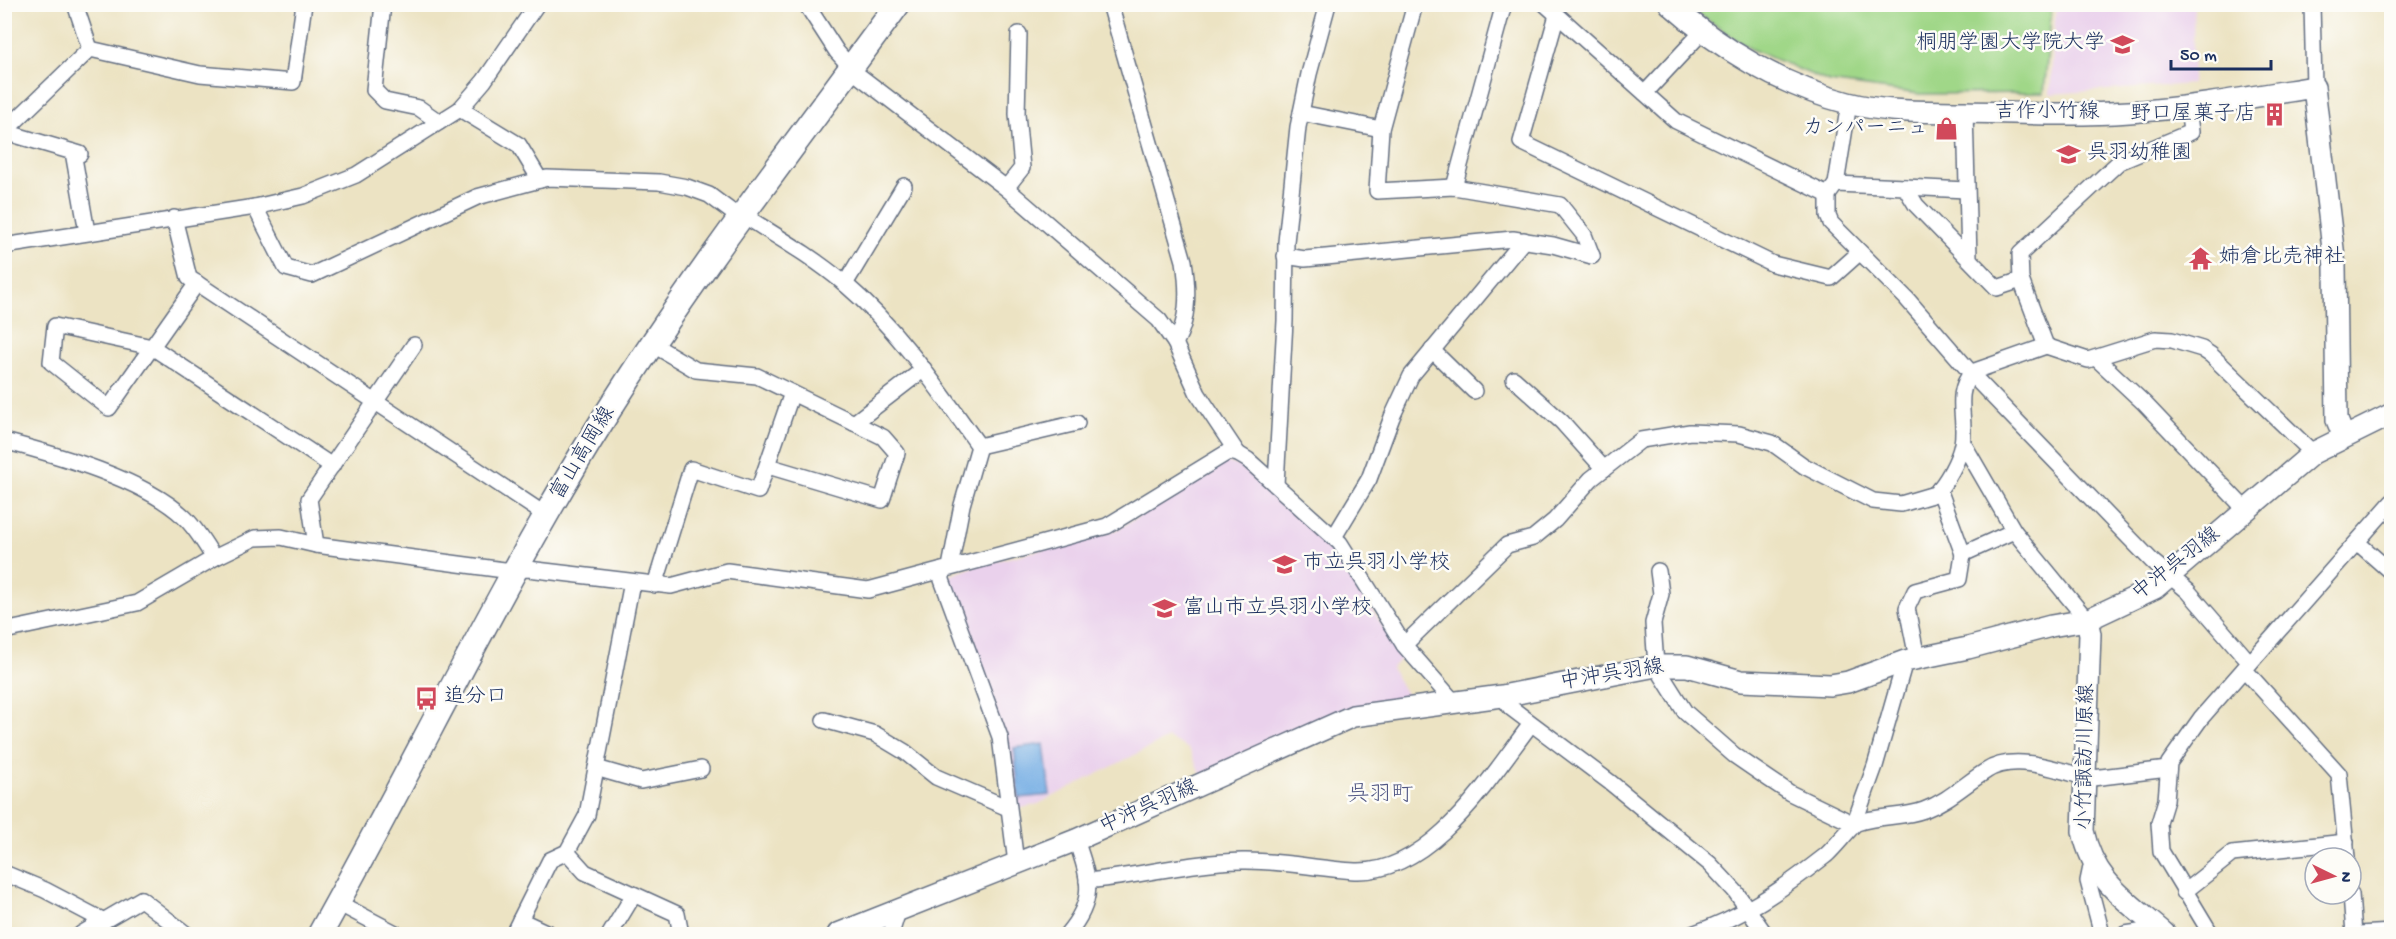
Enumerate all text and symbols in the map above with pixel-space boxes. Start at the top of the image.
place label: 桐朋学園大学院大学 [1916,31,2105,57]
school or university icon: 桐朋学園大学院大学 [2110,31,2136,57]
scale bar [2171,33,2272,71]
text: 50 m [2180,46,2217,67]
street label: 吉作小竹線 [1995,99,2100,126]
place label: 野口屋菓子店 [2130,101,2256,128]
building icon: 野口屋菓子店 [2261,102,2287,128]
shop icon: カンパーニュ [1933,116,1959,142]
place label: カンパーニュ [1803,117,1928,142]
school or university icon: 呉羽幼稚園 [2056,141,2082,167]
place label: 呉羽幼稚園 [2087,141,2192,167]
place label: 姉倉比売神社 [2219,244,2345,271]
temple icon: 姉倉比売神社 [2188,245,2214,271]
street label: 富山高岡線 [545,402,622,505]
street label: 中沖呉羽線 [2127,521,2226,607]
school or university icon: 市立呉羽小学校 [1272,551,1298,577]
place label: 市立呉羽小学校 [1303,551,1450,577]
school or university icon: 富山市立呉羽小学校 [1152,596,1178,622]
place label: 富山市立呉羽小学校 [1183,596,1372,622]
street label: 中沖呉羽線 [1558,653,1666,697]
street label: 小竹諏訪川原線 [2072,683,2101,831]
place label: 追分口 [444,684,507,711]
bus stop icon: 追分口 [413,685,439,711]
street label: 中沖呉羽線 [1095,773,1202,841]
district label: 呉羽町 [1347,783,1413,809]
north arrow [2303,846,2363,906]
text: N [2334,871,2354,884]

